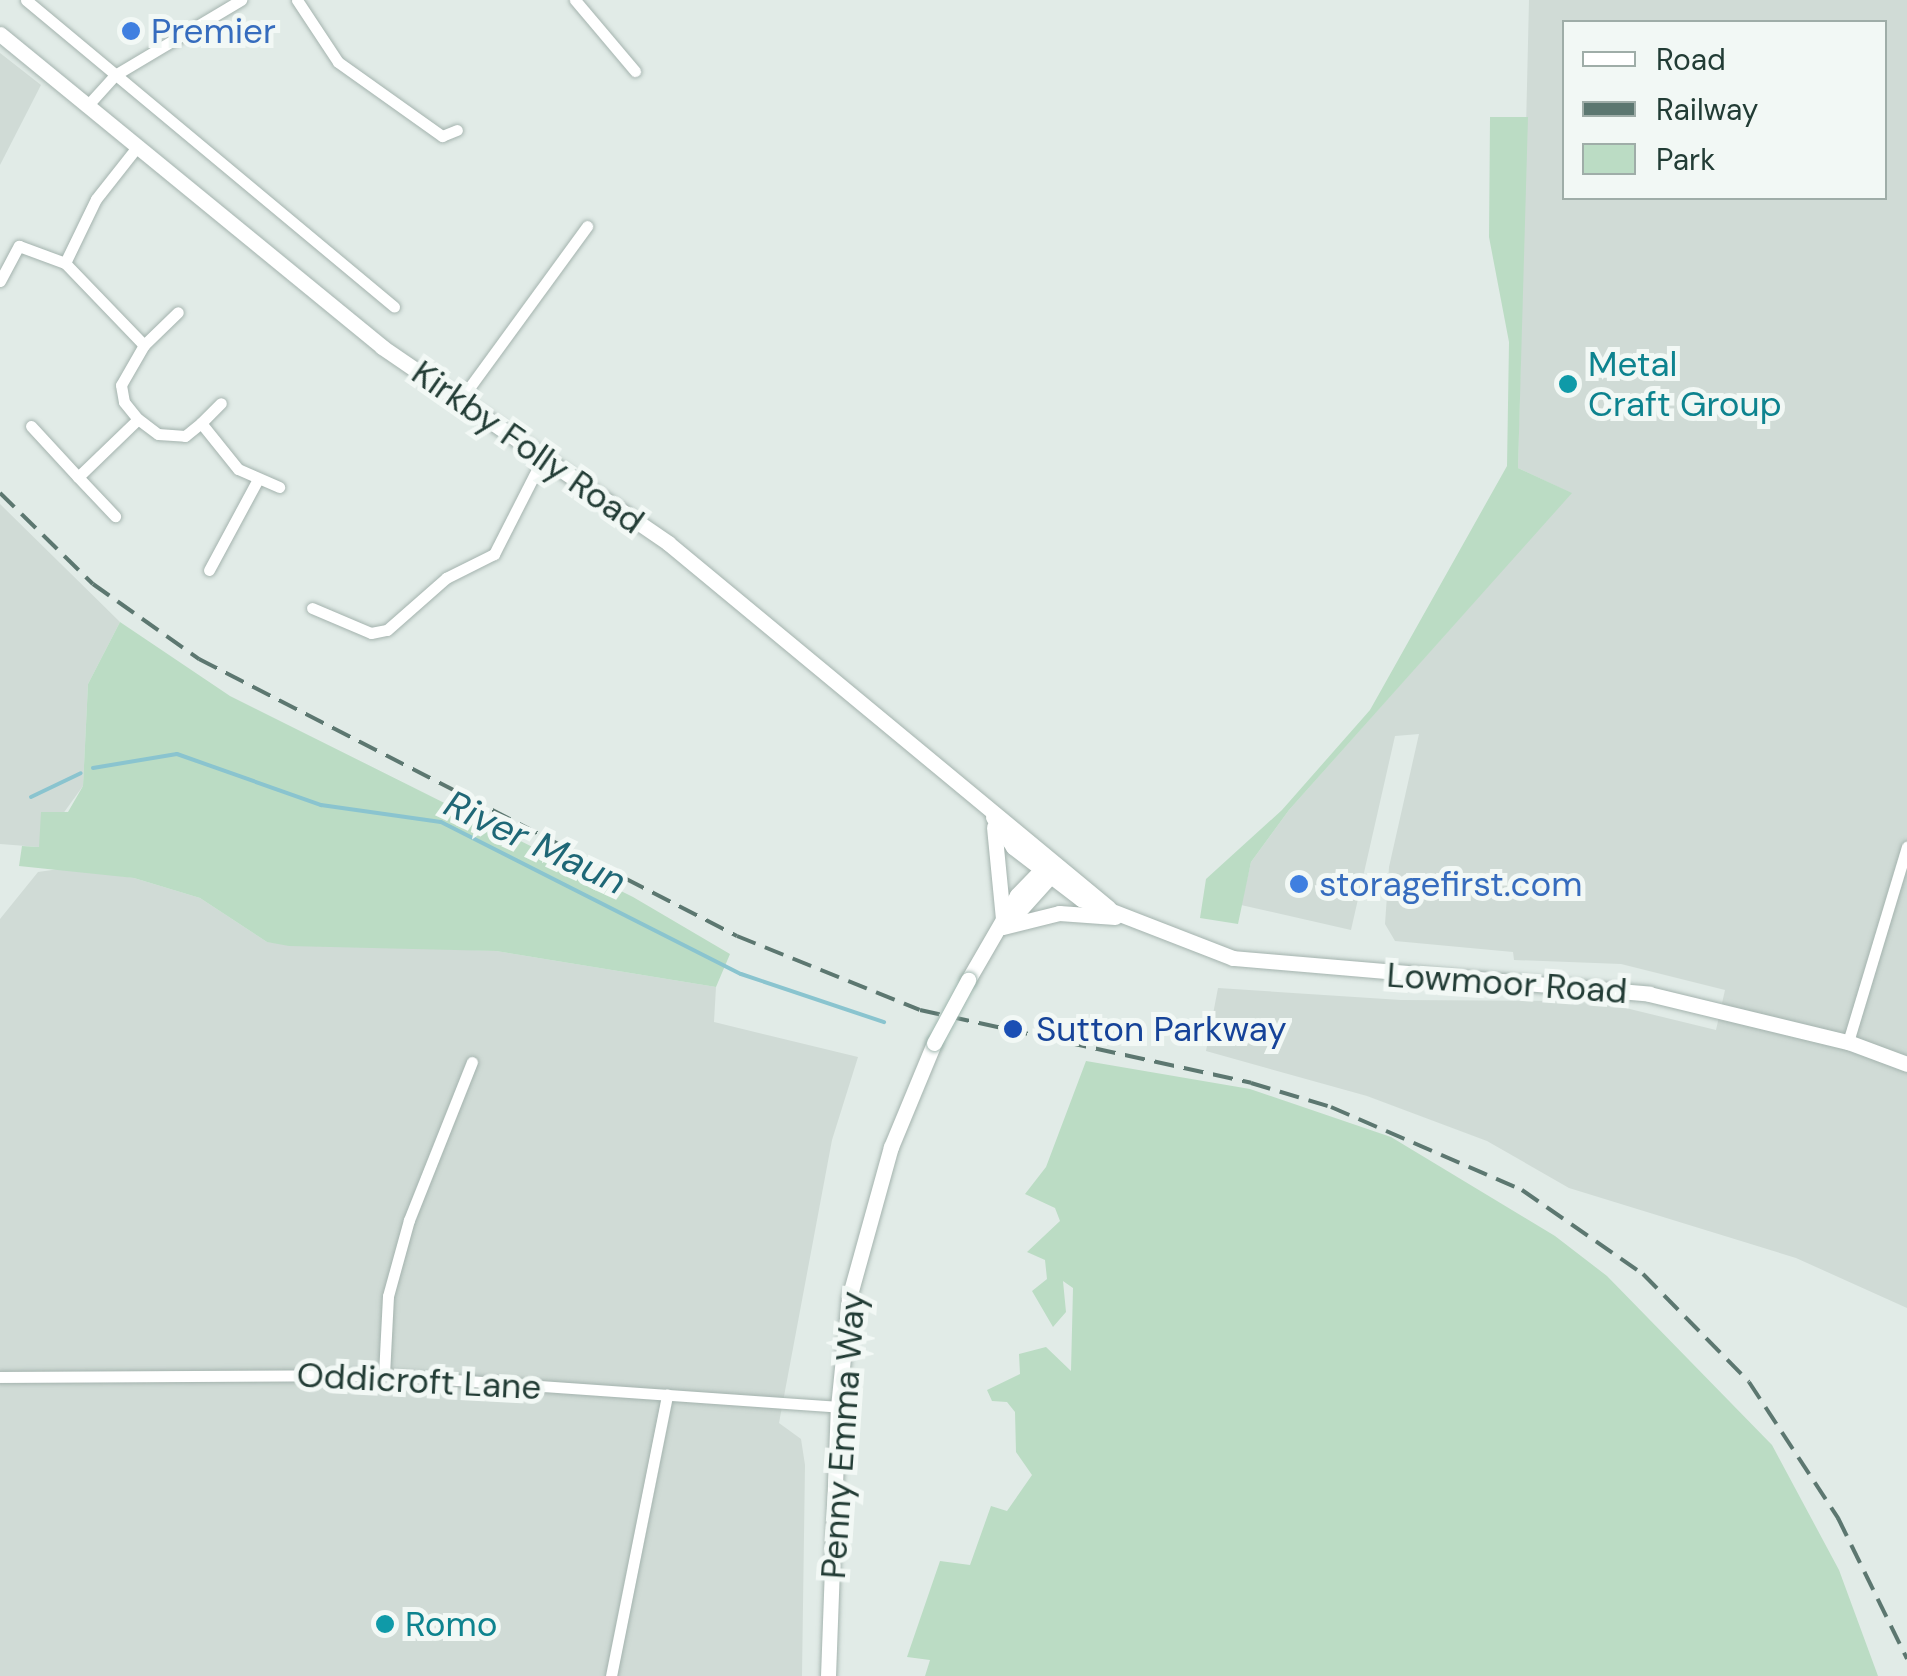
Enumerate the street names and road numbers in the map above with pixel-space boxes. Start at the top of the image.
street label: Kirkby Folly Road [404,351,652,543]
street label: Lowmoor Road [1385,954,1629,1012]
street label: Penny Emma Way [812,1290,874,1580]
street label: Oddicroft Lane [296,1354,542,1408]

